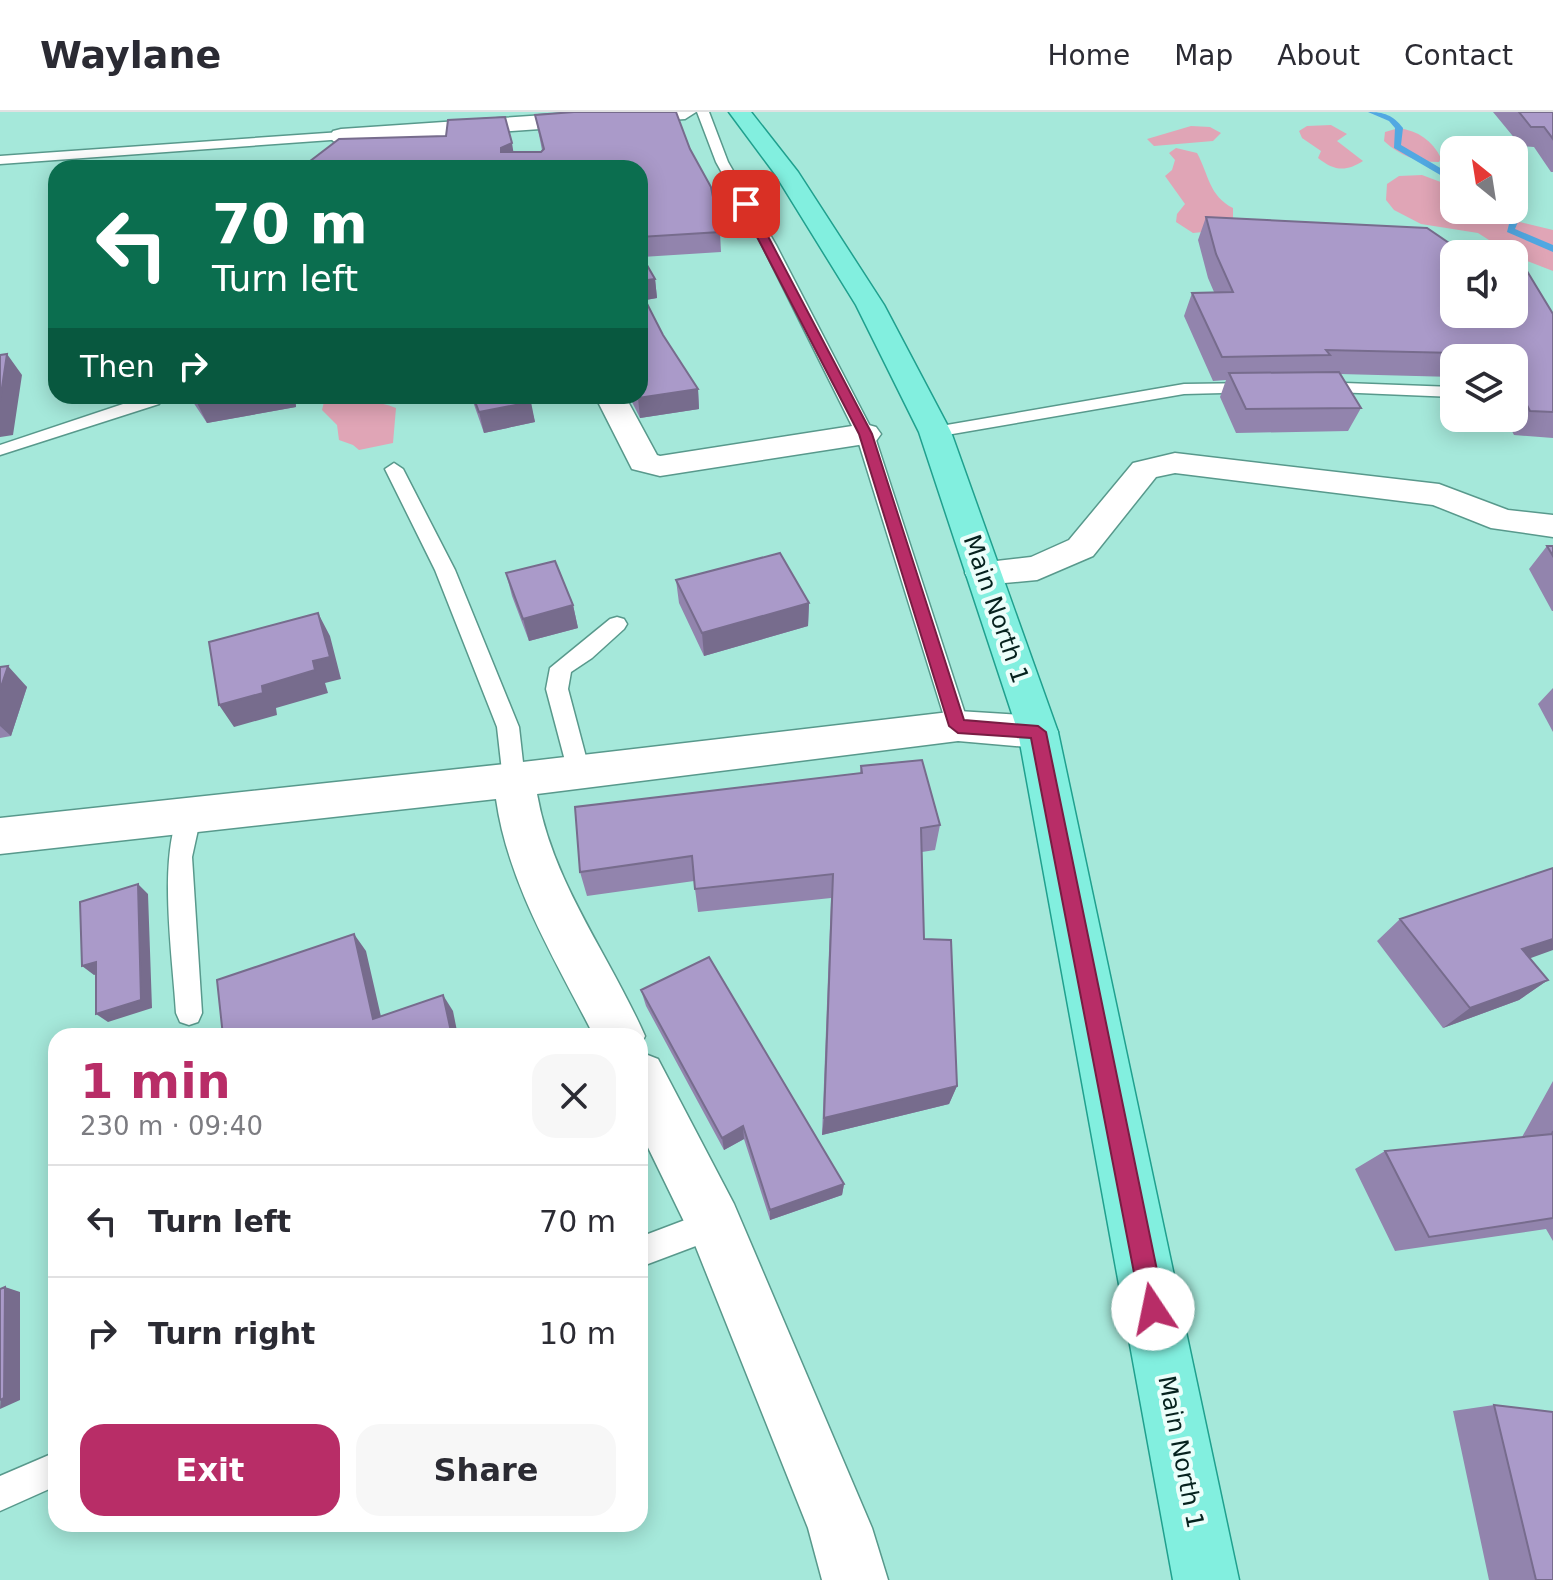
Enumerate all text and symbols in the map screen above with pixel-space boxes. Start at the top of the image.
text: Waylane [40,33,221,77]
text: Home [1047,39,1130,72]
text: Map [1174,39,1233,72]
text: About [1277,39,1360,72]
text: Contact [1404,39,1513,72]
north arrow [1440,136,1528,224]
map controls [1440,136,1528,432]
pin [712,170,780,238]
icon: arrive [724,182,768,226]
text: 70 m [212,191,368,256]
icon: left [80,192,184,296]
button: sound [1440,240,1528,328]
text: Turn left [212,258,358,299]
icon: right [171,344,215,388]
button: layers [1440,344,1528,432]
text: Then [80,349,155,384]
street label: Main North 1 [958,531,1034,687]
text: 1 min [80,1053,231,1109]
button: close [532,1054,616,1138]
text: 230 m · 09:40 [80,1111,263,1141]
icon: left [80,1199,124,1243]
text: Turn left [148,1204,291,1239]
text: 70 m [539,1204,616,1239]
position arrow [1111,1267,1195,1351]
icon: right [80,1311,124,1355]
text: Turn right [148,1316,315,1351]
text: 10 m [539,1316,616,1351]
street label: Main North 1 [1152,1373,1210,1531]
button: Exit [80,1424,340,1516]
button: Share [356,1424,616,1516]

